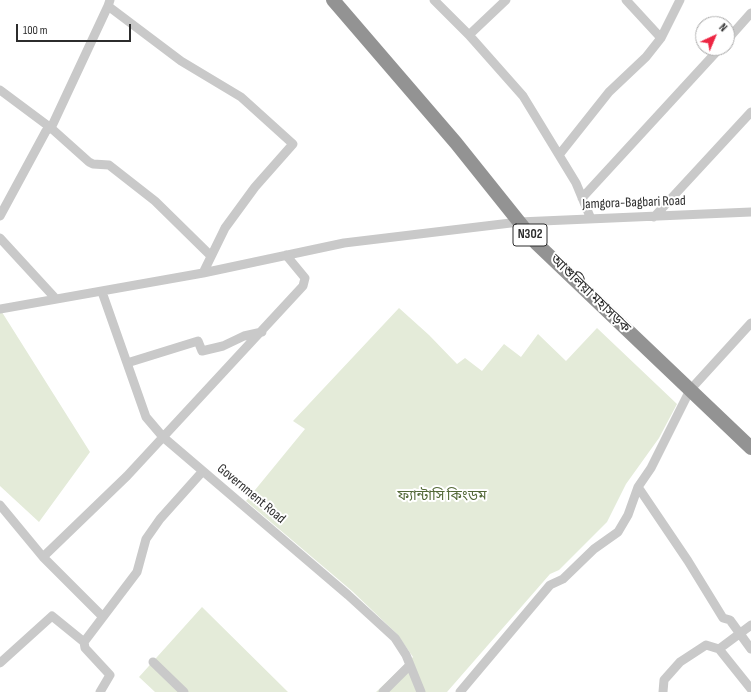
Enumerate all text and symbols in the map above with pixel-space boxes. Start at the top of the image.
scale bar [18,16,133,42]
north arrow [695,16,735,56]
text: N [716,21,730,34]
text: 100 m [23,23,48,38]
street label: Jamgora-Bagbari Road [582,193,686,213]
road number: N302 [513,224,547,246]
street label: আশুলিয়া মহাসড়ক [546,251,634,337]
street label: Government Road [213,461,289,527]
park label: ফ্যান্টাসি কিংডম [398,488,486,504]

